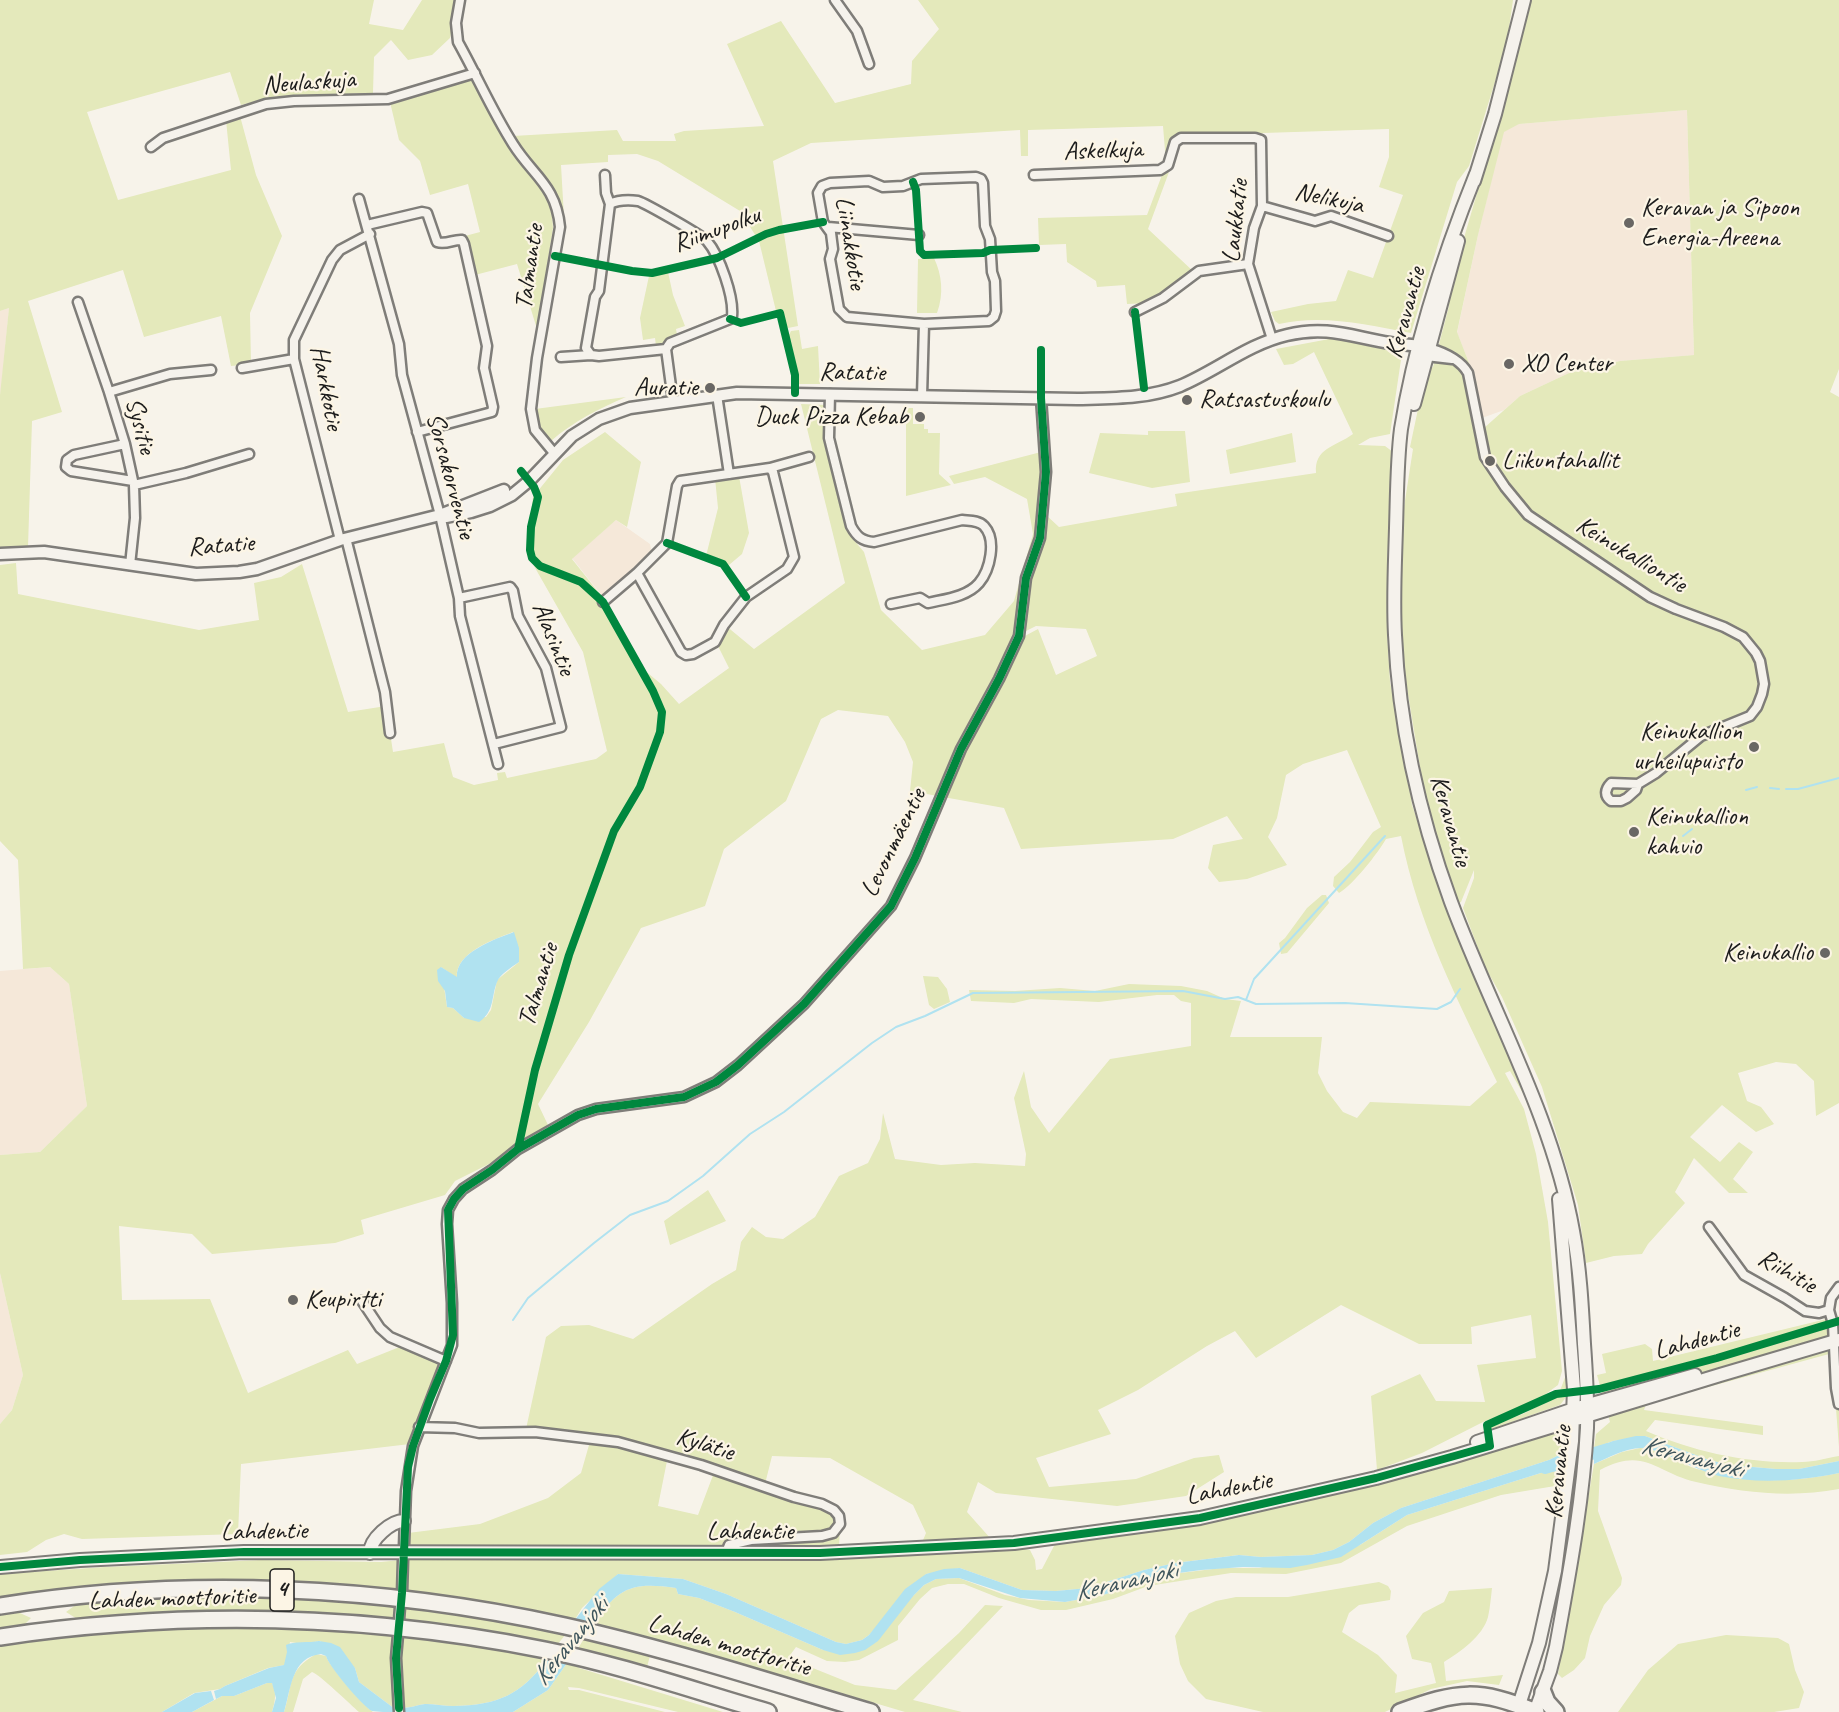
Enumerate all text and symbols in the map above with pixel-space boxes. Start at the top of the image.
street label: Neulaskuja [262,64,356,102]
street label: Askelkuja [1063,134,1143,168]
street label: Nelikuja [1292,177,1366,221]
street label: Laukkatie [1216,178,1256,264]
place label: Keravan ja Sipoon Energia-Areena [1641,192,1799,254]
street label: Liinakkotie [827,194,873,292]
street label: Riimupolku [669,200,765,260]
marker: Keravan ja Sipoon Energia-Areena [1622,216,1636,230]
street label: Talmantie [509,223,551,311]
street label: Keravantie [1379,264,1433,362]
street label: Harkkotie [303,343,349,433]
place label: XO Center [1521,348,1612,380]
street label: Ratatie [819,357,885,389]
marker: XO Center [1502,357,1516,371]
place label: Auratie [634,372,698,404]
marker: Auratie [703,381,717,395]
place label: Ratsastuskoulu [1199,384,1330,416]
marker: Ratsastuskoulu [1180,393,1194,407]
street label: Sysitie [118,395,162,457]
place label: Duck Pizza Kebab [755,401,908,433]
street label: Sorsakorventie [418,410,482,542]
marker: Duck Pizza Kebab [913,410,927,424]
place label: Liikuntahallit [1502,445,1619,477]
marker: Liikuntahallit [1483,454,1497,468]
street label: Keinukalliontie [1570,510,1692,600]
street label: Ratatie [187,528,255,564]
street label: Alasintie [524,598,582,680]
place label: Keinukallion urheilupuisto [1633,716,1742,778]
marker: Keinukallion urheilupuisto [1747,740,1761,754]
street label: Keravantie [1422,772,1478,870]
street label: Levonmäentie [854,784,934,902]
place label: Keinukallion kahvio [1646,801,1748,862]
marker: Keinukallion kahvio [1627,825,1641,839]
place label: Keinukallio [1723,937,1813,969]
street label: Talmantie [512,940,566,1030]
marker: Keinukallio [1818,946,1832,960]
street label: Riihitie [1752,1243,1822,1301]
place label: Keupirtti [305,1284,381,1316]
marker: Keupirtti [286,1293,300,1307]
street label: Lahdentie [1651,1315,1743,1367]
street label: Kylätie [672,1421,738,1469]
street label: Keravantie [1539,1424,1579,1520]
water label: Keravanjoki [1638,1430,1746,1486]
street label: Lahdentie [1183,1465,1275,1513]
street label: Lahdentie [220,1516,308,1548]
street label: Lahdentie [707,1516,793,1548]
water label: Keravanjoki [1072,1555,1180,1609]
road number: 4 [270,1569,294,1611]
street label: Lahden moottoritie [88,1580,256,1618]
water label: Keravanjoki [526,1591,616,1693]
street label: Lahden moottoritie [644,1608,814,1684]

